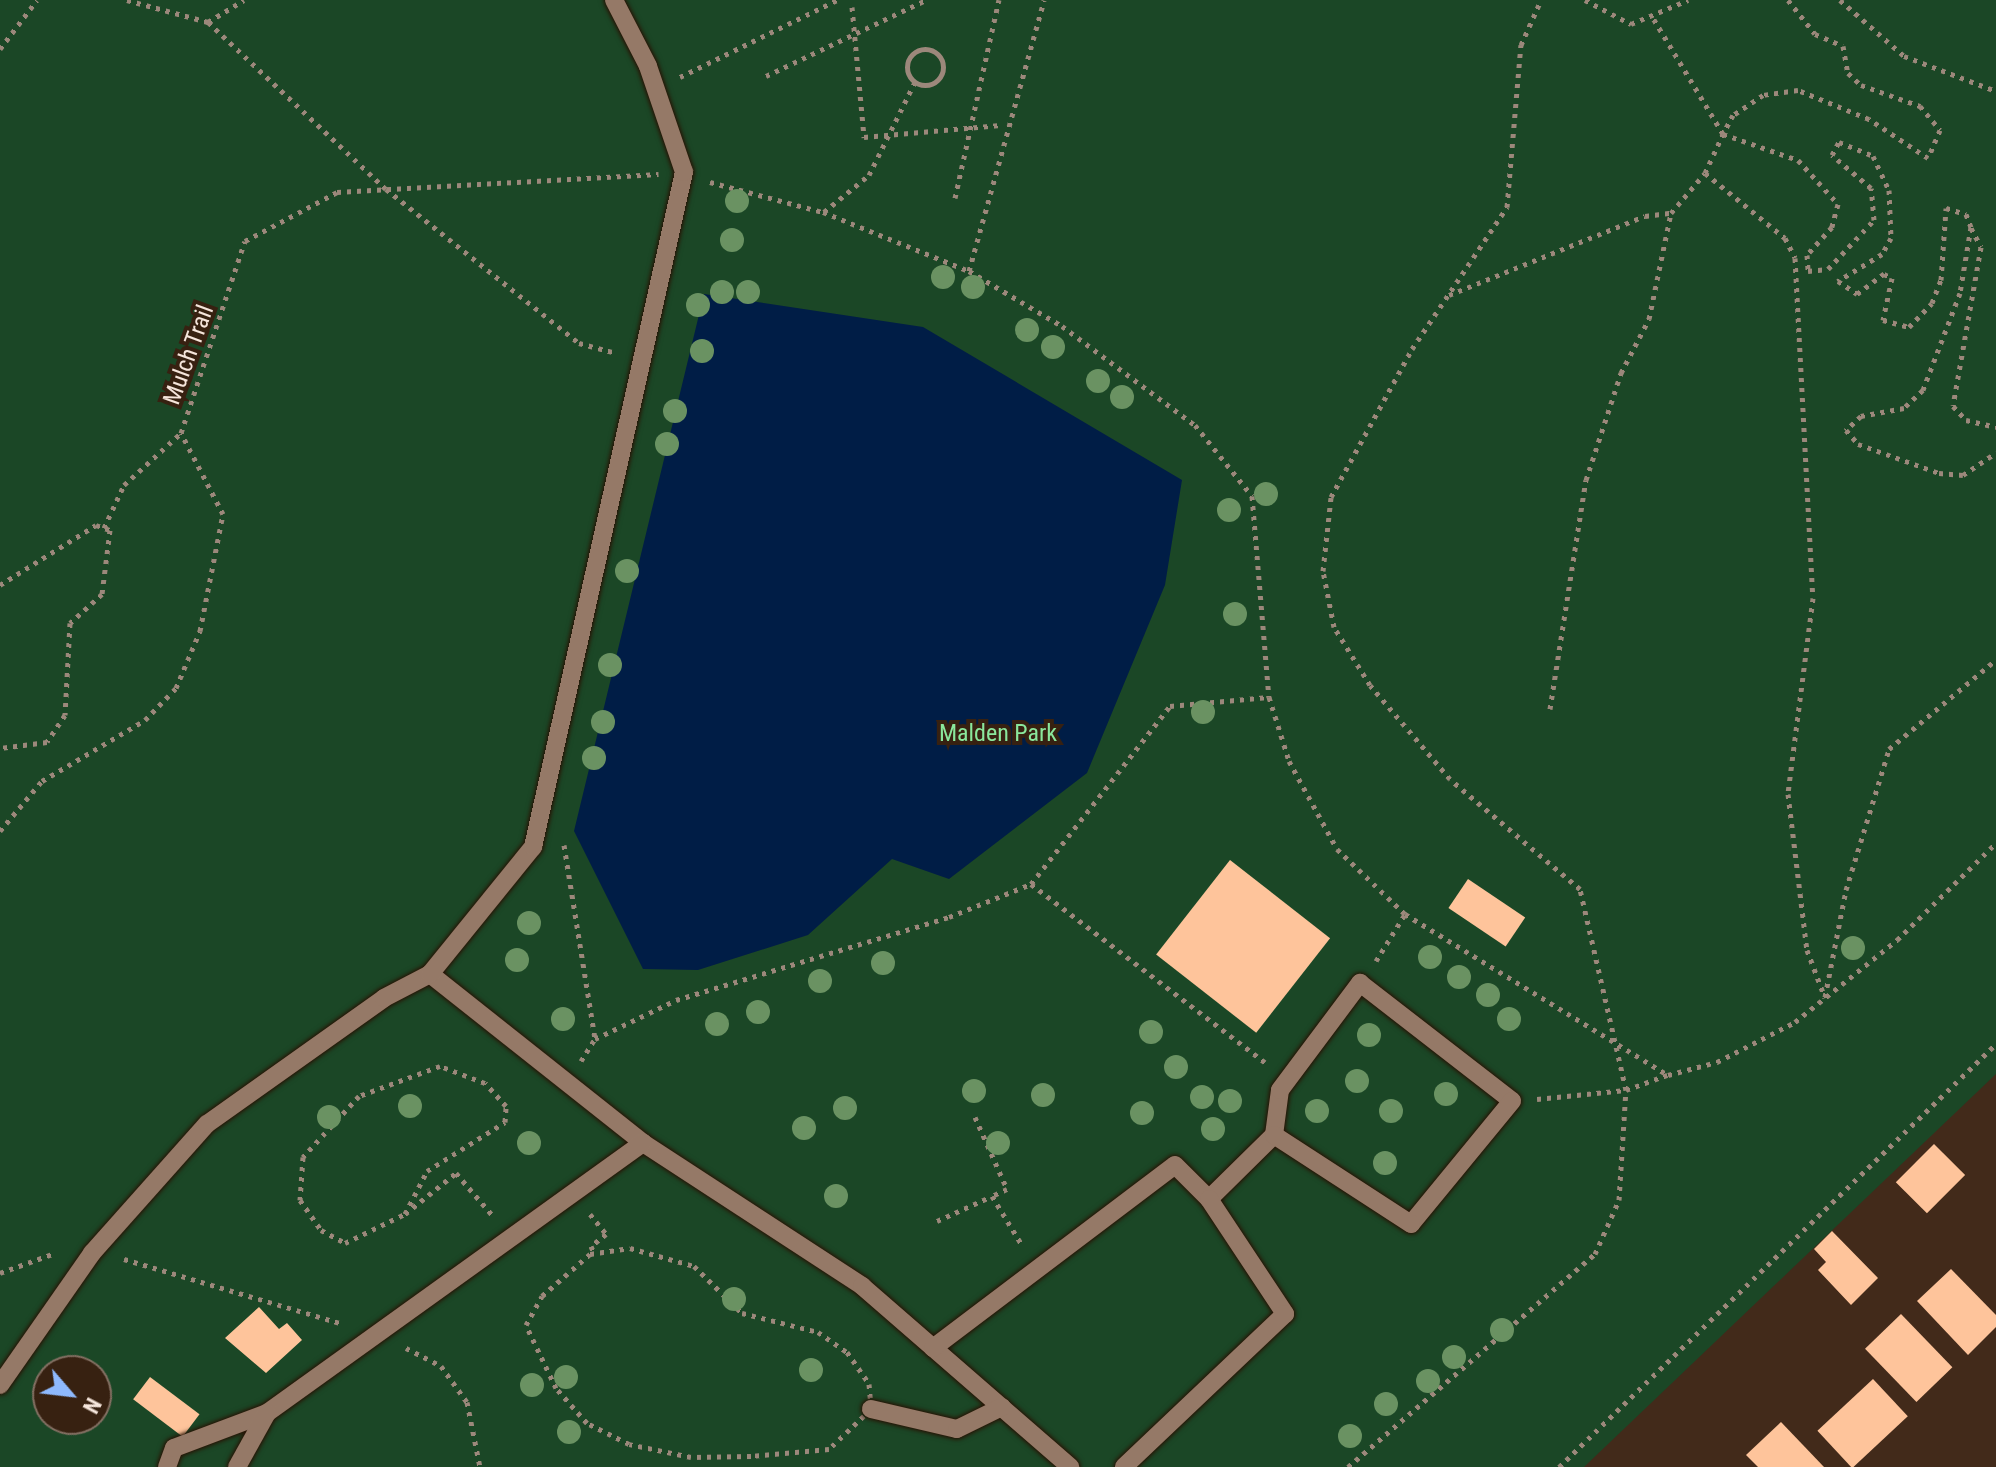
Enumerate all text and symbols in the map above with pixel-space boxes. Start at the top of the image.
street label: Mulch Trail [158,301,220,409]
park label: Malden Park [939,720,1057,748]
north arrow [32,1355,112,1435]
text: N [78,1394,106,1417]

